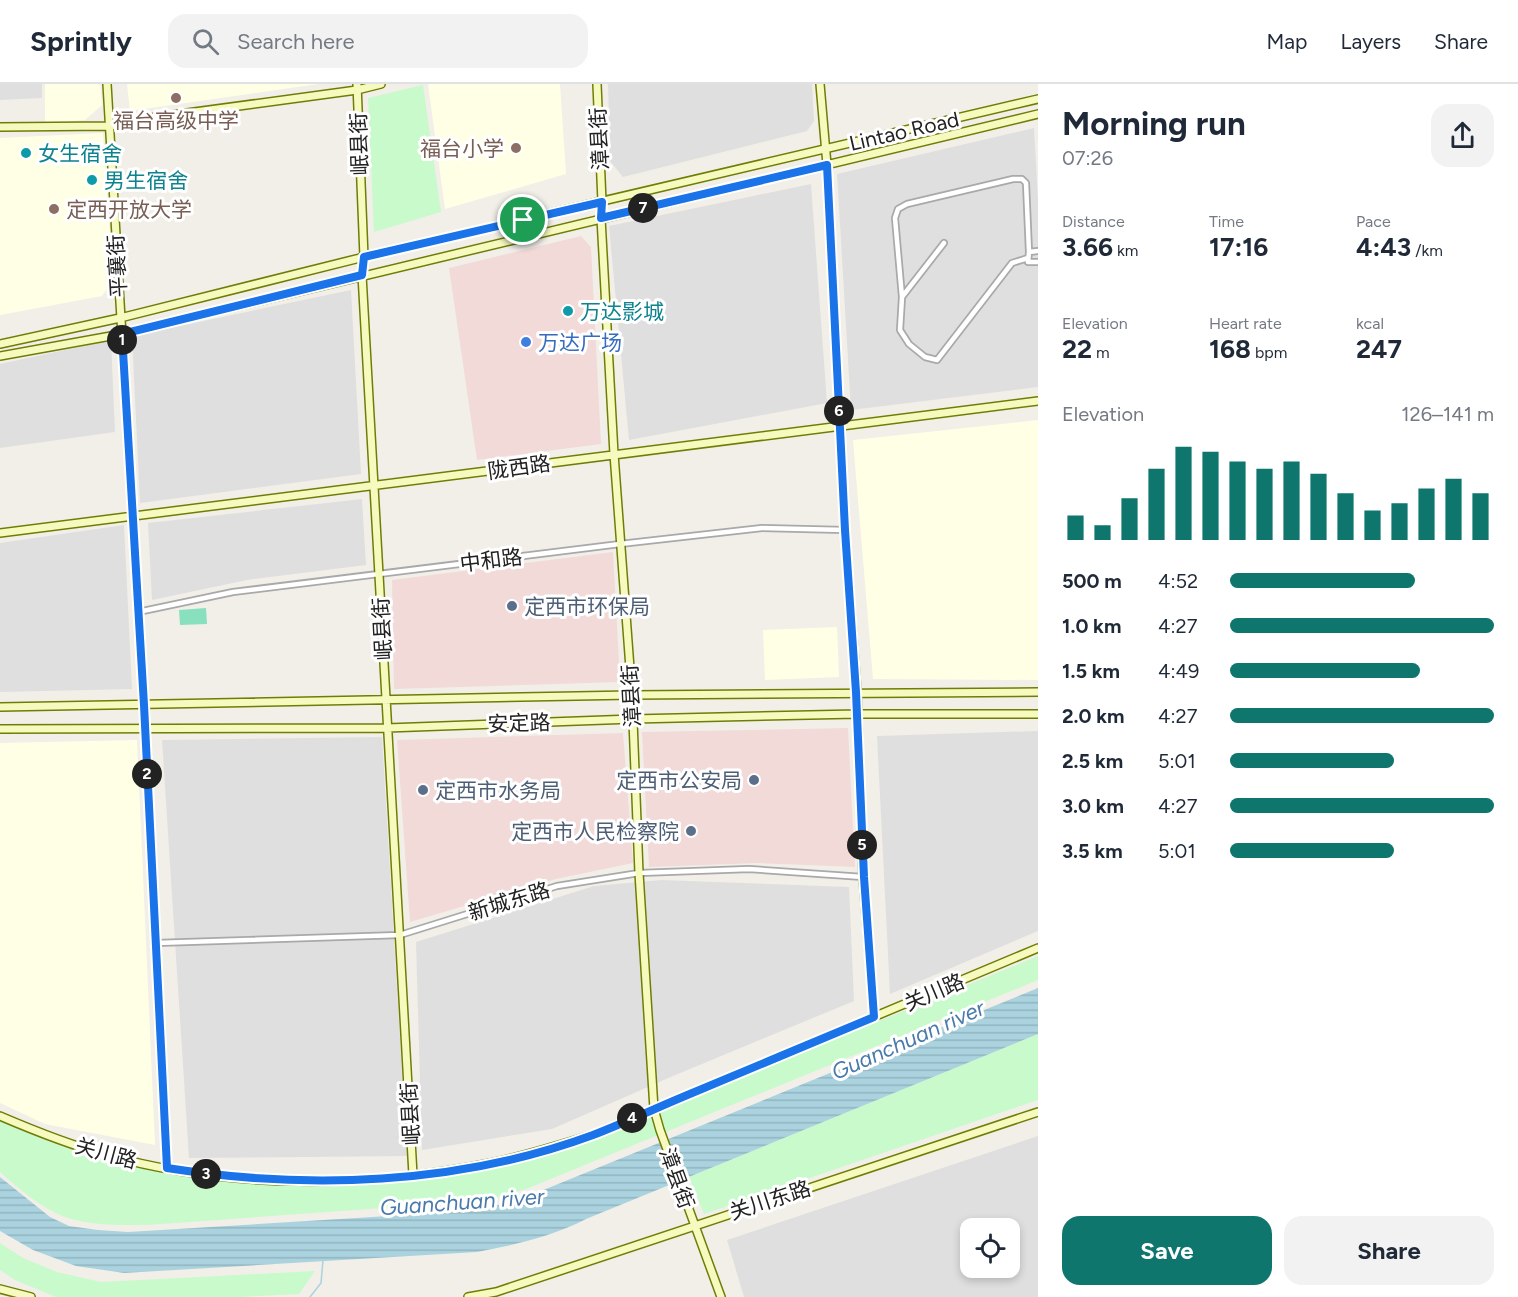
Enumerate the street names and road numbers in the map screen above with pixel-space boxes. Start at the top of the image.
street label: Lintao Road [847,106,961,156]
street label: 漳县街 [585,107,613,171]
street label: 岷县街 [345,112,373,176]
street label: 平襄街 [103,234,131,298]
street label: 陇西路 [486,450,552,484]
street label: 中和路 [458,544,524,576]
street label: 岷县街 [368,597,396,661]
street label: 漳县街 [617,664,645,728]
street label: 安定路 [487,709,551,737]
street label: 新城东路 [465,877,553,925]
street label: 关川路 [900,968,968,1016]
street label: 岷县街 [396,1082,424,1146]
street label: 关川路 [72,1133,140,1173]
street label: 漳县街 [654,1144,700,1212]
street label: 关川东路 [726,1175,814,1225]

